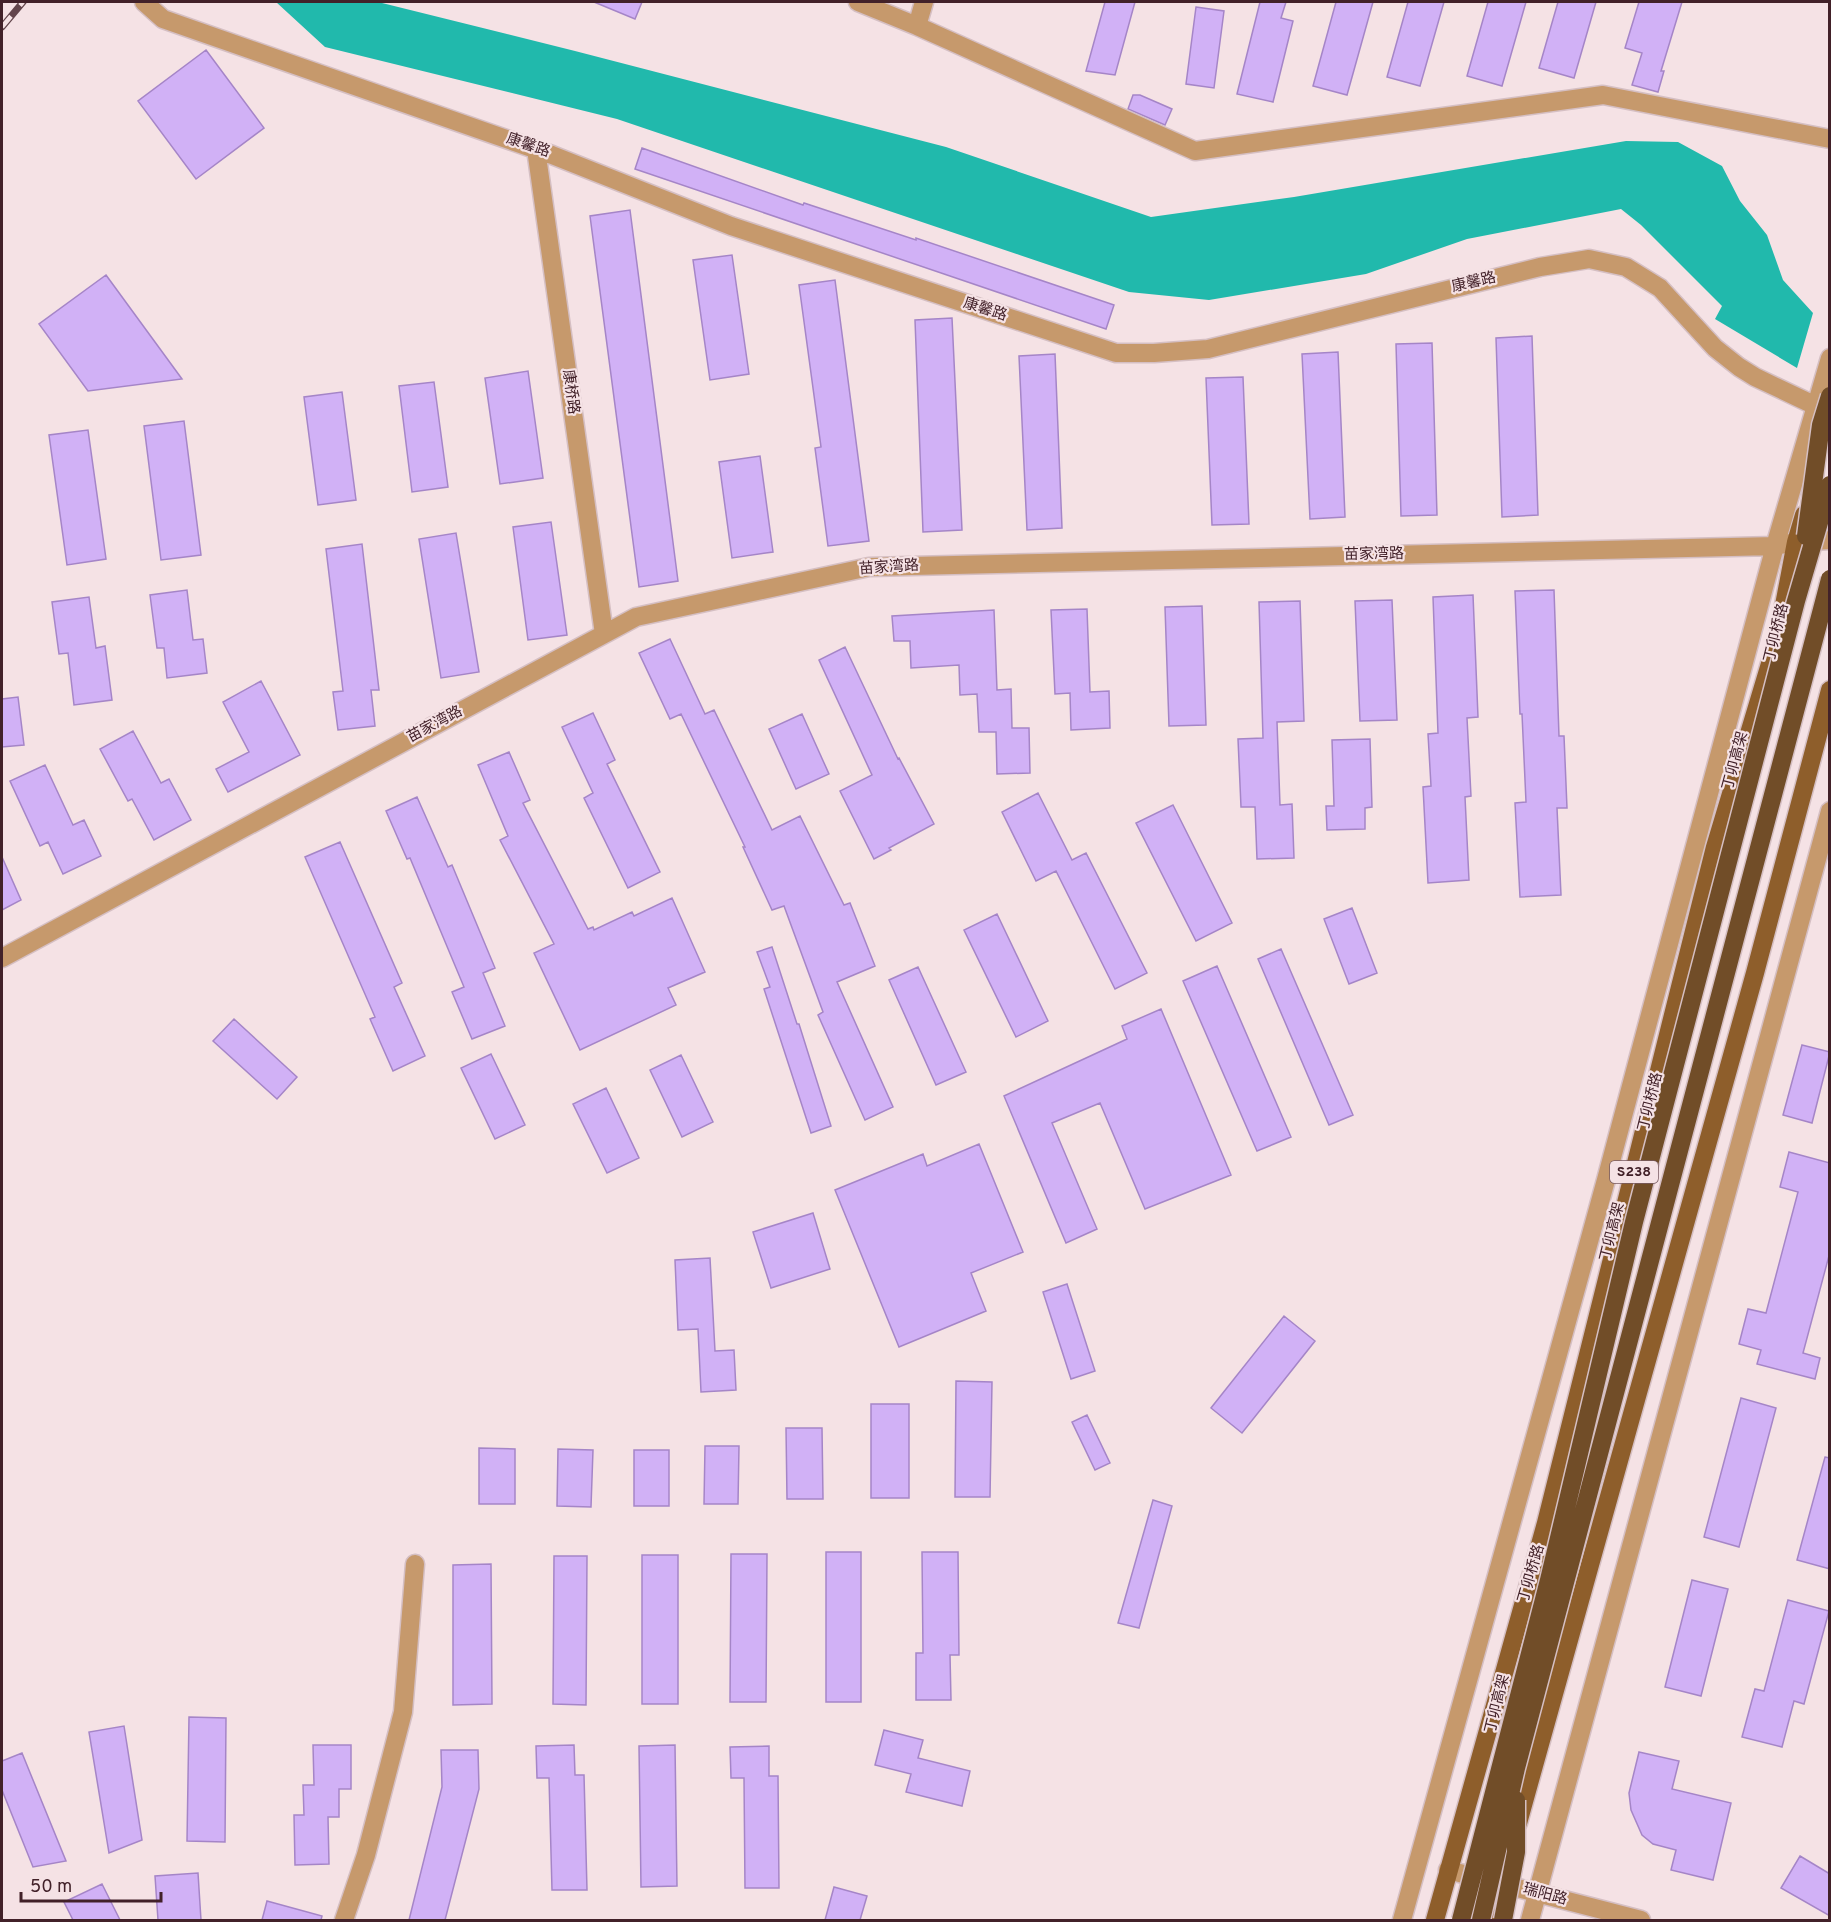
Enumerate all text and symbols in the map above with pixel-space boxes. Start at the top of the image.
street label: 康馨路 [504,130,552,162]
street label: 康馨路 [1450,269,1498,297]
street label: 康馨路 [961,294,1009,326]
street label: 康桥路 [557,368,583,416]
street label: 苗家湾路 [1344,545,1404,565]
street label: 苗家湾路 [858,556,920,580]
street label: 丁卯桥路 [1761,602,1793,664]
street label: 苗家湾路 [404,703,466,747]
street label: 丁卯高架 [1719,730,1753,792]
street label: 丁卯桥路 [1635,1071,1667,1133]
road number: S238 [1610,1161,1658,1183]
street label: 丁卯高架 [1597,1201,1629,1263]
street label: 丁卯桥路 [1515,1543,1549,1605]
street label: 丁卯高架 [1482,1673,1514,1735]
scale bar [21,1865,160,1903]
text: 50 m [30,1876,72,1899]
street label: 瑞阳路 [1521,1880,1569,1910]

